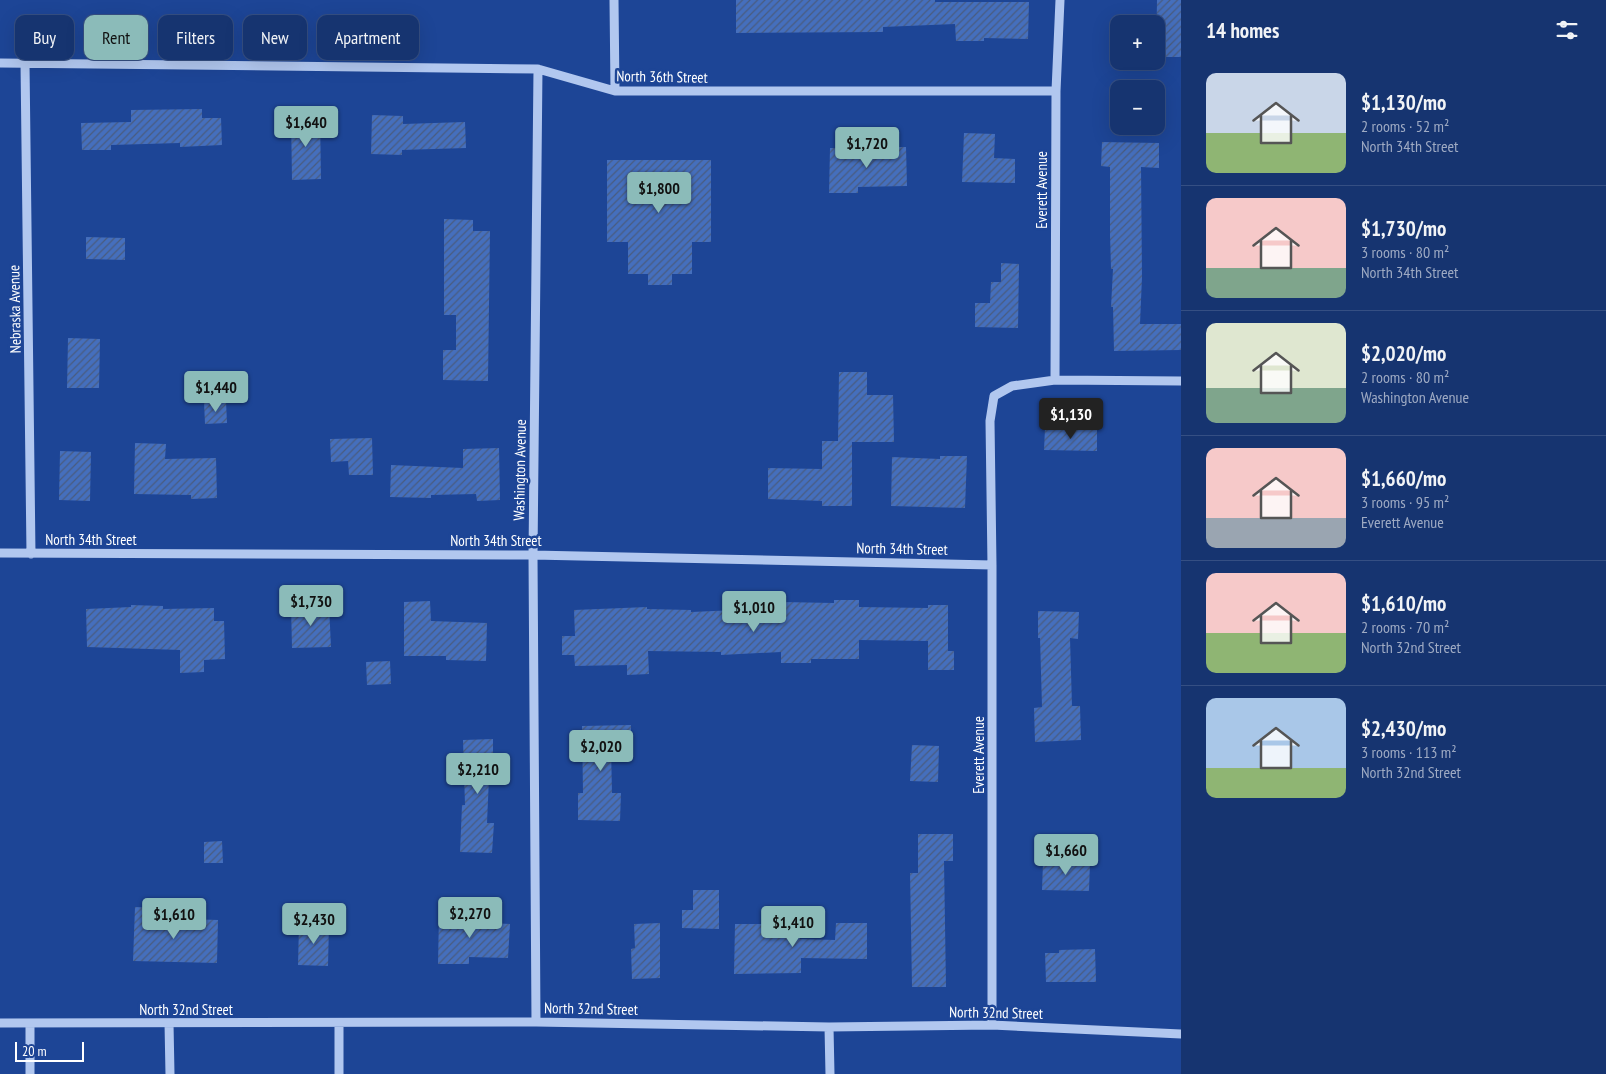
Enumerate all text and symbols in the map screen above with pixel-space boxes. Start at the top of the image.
chip: Buy [15,15,74,60]
chip: Rent [84,15,148,60]
chip: Filters [158,15,233,60]
chip: New [243,15,307,60]
chip: Apartment [317,15,419,60]
map controls [1110,15,1165,135]
button: + [1110,15,1165,70]
icon: filters [1553,16,1581,44]
text: 14 homes [1206,17,1279,44]
street label: North 36th Street [616,66,708,87]
button: − [1110,80,1165,135]
text: $1,130/mo [1361,89,1446,116]
icon: home [1246,93,1306,153]
pin: $1,640 [265,106,347,148]
text: $1,640 [285,112,327,132]
text: 2 rooms · 52 m² [1361,116,1449,136]
pin: $1,720 [826,126,908,169]
text: $1,720 [846,133,888,153]
text: North 34th Street [1361,136,1458,156]
street label: Everett Avenue [1032,151,1051,229]
pin: $1,800 [618,172,700,214]
text: $1,800 [638,178,680,198]
text: $1,730/mo [1361,215,1446,242]
icon: home [1246,218,1306,278]
text: 3 rooms · 80 m² [1361,242,1449,262]
text: North 34th Street [1361,262,1458,282]
street label: Nebraska Avenue [4,265,25,353]
text: $2,020/mo [1361,340,1446,367]
icon: home [1246,343,1306,403]
text: 2 rooms · 80 m² [1361,367,1449,387]
pin: $1,440 [175,370,257,413]
text: $1,440 [195,377,237,397]
text: Washington Avenue [1361,387,1469,407]
pin: $1,130 [1030,398,1112,440]
text: $1,130 [1050,404,1092,424]
street label: Washington Avenue [509,419,530,521]
text: $1,660/mo [1361,465,1446,492]
icon: home [1246,468,1306,528]
text: 3 rooms · 95 m² [1361,492,1449,512]
text: Everett Avenue [1361,512,1444,532]
street label: North 34th Street [45,530,137,549]
street label: North 34th Street [450,531,542,550]
street label: North 34th Street [856,538,948,559]
pin: $1,730 [270,584,352,627]
pin: $1,010 [713,590,795,633]
text: $1,610/mo [1361,590,1446,617]
text: $1,730 [290,591,332,611]
icon: home [1246,593,1306,653]
text: $1,010 [733,597,775,617]
text: 2 rooms · 70 m² [1361,617,1449,637]
text: North 32nd Street [1361,637,1461,657]
text: $2,430/mo [1361,715,1446,742]
street label: Everett Avenue [969,716,988,794]
icon: home [1246,718,1306,778]
pin: $2,020 [560,730,642,772]
text: $2,020 [580,736,622,756]
text: 3 rooms · 113 m² [1361,742,1457,762]
pin: $2,210 [437,752,519,795]
text: $2,210 [457,759,499,779]
text: North 32nd Street [1361,762,1461,782]
pin: $1,660 [1025,834,1107,876]
text: $1,660 [1045,840,1087,860]
pin: $2,270 [429,896,511,939]
pin: $1,610 [133,898,215,940]
pin: $2,430 [273,902,355,945]
text: $2,270 [449,903,491,923]
text: $1,610 [153,904,195,924]
pin: $1,410 [752,906,834,948]
text: $2,430 [293,909,335,929]
text: $1,410 [772,912,814,932]
street label: North 32nd Street [544,998,638,1019]
street label: North 32nd Street [139,1000,233,1019]
street label: North 32nd Street [949,1002,1043,1023]
scale bar [15,1039,84,1062]
text: 20 m [22,1042,47,1060]

